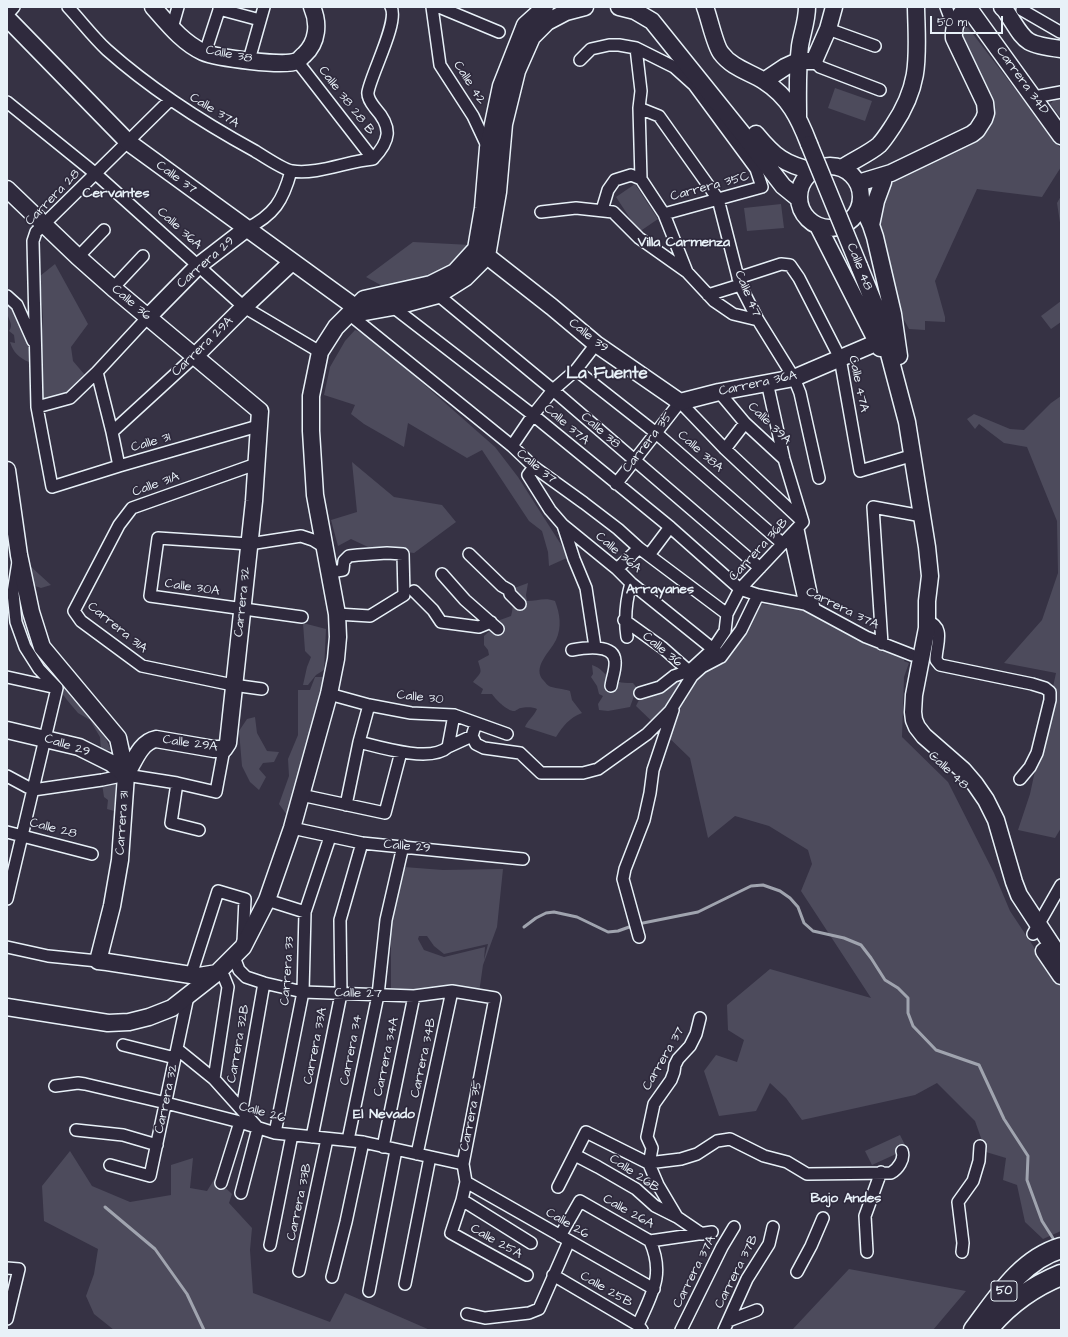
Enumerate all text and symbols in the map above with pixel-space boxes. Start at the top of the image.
scale bar [932,8,1005,34]
text: 50 m [937,14,967,31]
street label: Calle 38 [204,43,254,67]
street label: Carrera 34D [992,44,1052,118]
street label: Calle 42 [449,58,489,108]
street label: Calle 38 28 B [314,64,378,138]
street label: Calle 37A [186,90,242,132]
street label: Calle 37 [153,158,199,198]
street label: Carrera 28 [22,167,84,229]
street label: Carrera 35C [669,169,751,205]
district label: Cervantes [83,186,149,202]
street label: Calle 36A [153,205,205,253]
street label: Carrera 29 [174,234,238,292]
district label: Villa Carmenza [638,235,730,251]
street label: Calle 48 [843,241,875,293]
street label: Calle 47 [730,268,764,320]
street label: Calle 36 [108,282,154,324]
street label: Carrera 29A [169,314,237,380]
street label: Calle 39 [565,316,611,356]
street label: Calle 47A [844,354,872,414]
district label: La Fuente [566,364,648,384]
street label: Carrera 36A [718,368,798,400]
street label: Calle 39A [744,399,794,449]
street label: Calle 37A [540,401,592,449]
street label: Calle 38 [577,410,623,452]
street label: Carrera 35 [620,410,676,476]
street label: Calle 38A [674,428,726,476]
street label: Calle 31 [129,430,173,456]
street label: Calle 37 [513,446,559,488]
street label: Calle 31A [130,469,182,501]
street label: Carrera 36B [726,515,792,585]
street label: Calle 36A [592,529,644,577]
street label: Carrera 32 [232,566,254,638]
street label: Calle 30A [164,576,220,600]
district label: Arrayanes [626,582,694,598]
street label: Carrera 37A [803,585,881,633]
street label: Carrera 31A [84,599,150,657]
street label: Calle 36 [639,629,685,671]
street label: Calle 30 [396,688,444,708]
street label: Calle 29 [42,731,92,761]
street label: Calle 29A [162,732,218,756]
street label: Calle 48 [925,748,971,794]
street label: Carrera 31 [113,790,133,856]
street label: Calle 28 [28,816,78,842]
street label: Calle 29 [383,837,431,857]
street label: Carrera 33 [278,936,298,1006]
street label: Calle 27 [334,986,382,1002]
street label: Carrera 32B [224,1004,254,1084]
street label: Carrera 33A [301,1006,331,1086]
street label: Carrera 34 [338,1013,366,1087]
street label: Carrera 34A [371,1016,403,1098]
street label: Carrera 34B [408,1017,440,1099]
street label: Carrera 37 [640,1024,688,1094]
street label: Carrera 32 [152,1063,182,1135]
street label: Carrera 35 [457,1079,487,1153]
street label: Calle 26 [237,1099,287,1127]
district label: El Nevado [353,1107,415,1123]
street label: Calle 26B [606,1152,662,1196]
street label: Carrera 33B [284,1162,316,1242]
district label: Bajo Andes [811,1191,881,1207]
street label: Calle 26A [600,1192,656,1232]
street label: Calle 26 [542,1205,592,1243]
street label: Calle 25A [467,1221,525,1263]
street label: Carrera 37A [670,1233,720,1311]
street label: Carrera 37B [712,1233,762,1311]
street label: Calle 25B [577,1269,635,1311]
road number: 50 [991,1281,1017,1301]

